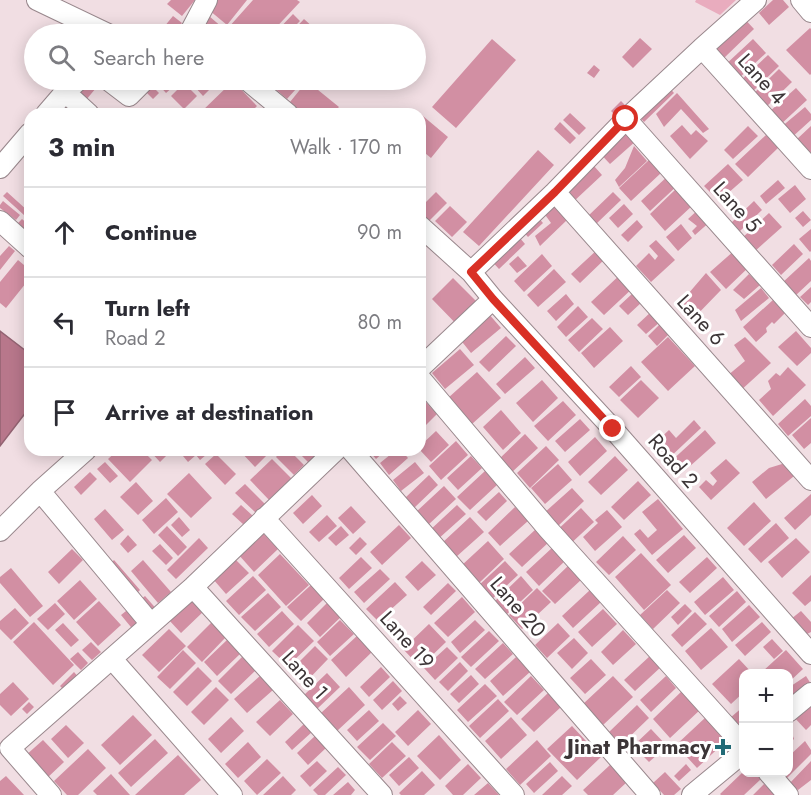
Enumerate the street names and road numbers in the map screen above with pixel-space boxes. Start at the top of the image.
street label: Lane 4 [731,47,793,111]
street label: Lane 5 [706,175,768,239]
street label: Lane 6 [670,288,732,352]
street label: Road 2 [641,427,705,495]
street label: Lane 20 [483,570,553,644]
street label: Lane 19 [373,604,441,676]
street label: Lane 1 [275,644,335,706]

